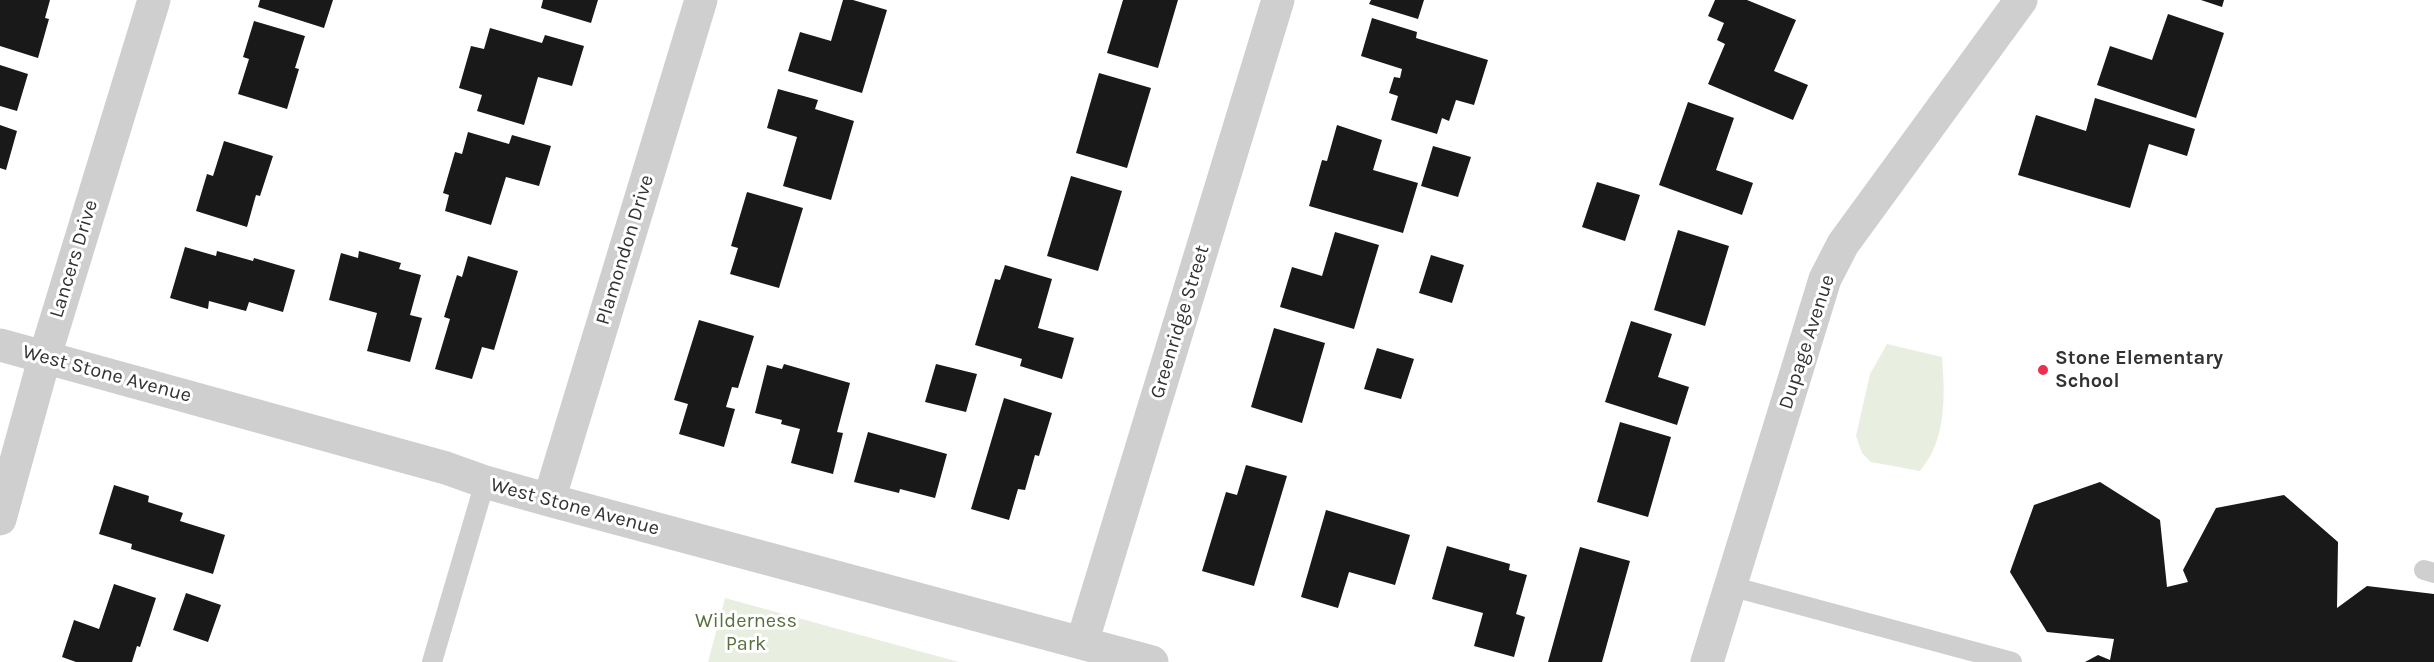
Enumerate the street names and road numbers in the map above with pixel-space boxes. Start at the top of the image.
street label: Plamondon Drive [591,172,659,328]
street label: Lancers Drive [45,197,103,321]
street label: Greenridge Street [1145,242,1215,402]
street label: Dupage Avenue [1774,272,1840,412]
street label: West Stone Avenue [20,340,194,408]
street label: West Stone Avenue [488,473,662,541]

